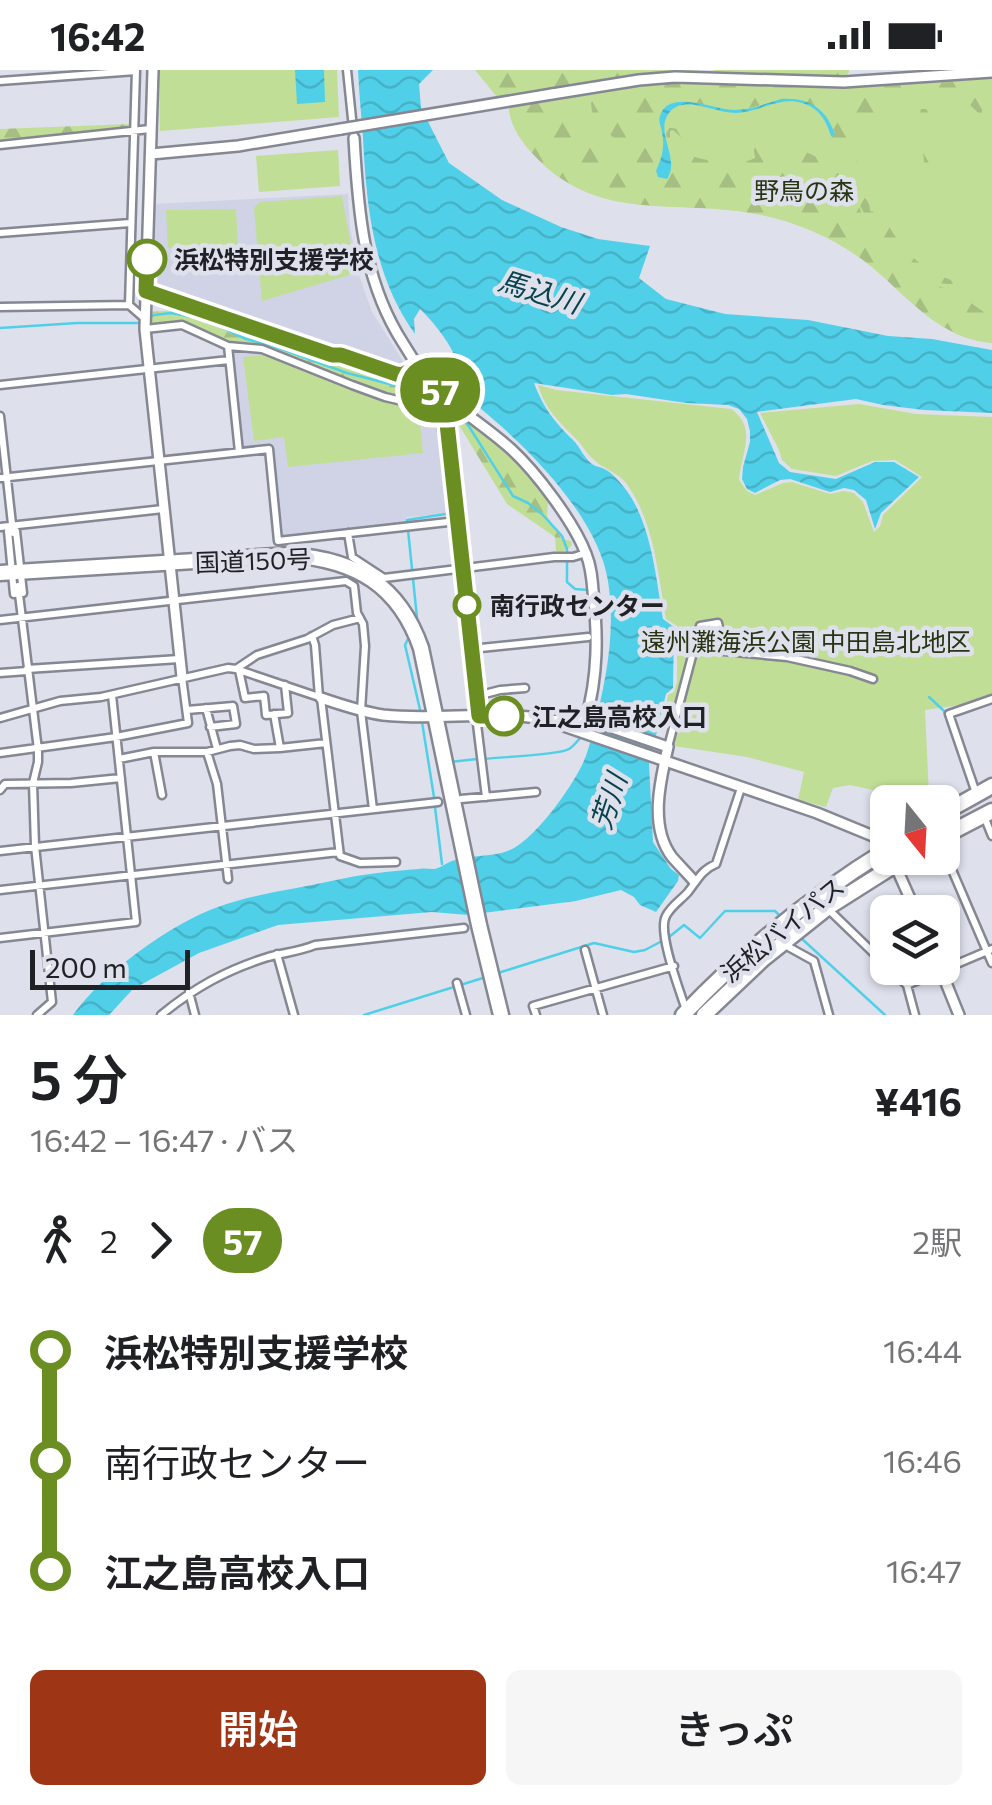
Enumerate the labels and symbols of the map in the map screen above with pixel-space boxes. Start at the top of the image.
park label: 野鳥の森 [754,175,854,205]
marker: 浜松特別支援学校 [128,240,166,278]
place label: 浜松特別支援学校 [174,244,374,274]
water label: 馬込川 [495,262,588,320]
line badge: 57 [395,358,485,422]
street label: 国道150号 [194,543,312,577]
place label: 南行政センター [490,590,665,620]
marker: 南行政センター [454,592,480,618]
park label: 遠州灘海浜公園 中田島北地区 [641,626,971,656]
marker: 江之島高校入口 [485,697,523,735]
place label: 江之島高校入口 [532,701,707,731]
water label: 芳川 [583,766,634,833]
north arrow [870,785,960,875]
street label: 浜松バイパス [714,870,850,988]
scale bar [30,945,190,990]

